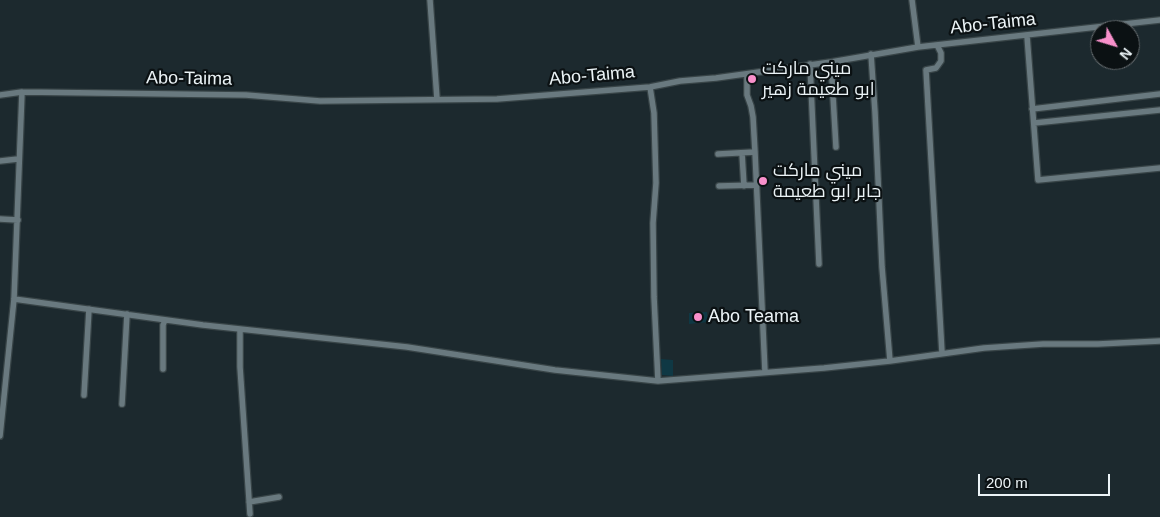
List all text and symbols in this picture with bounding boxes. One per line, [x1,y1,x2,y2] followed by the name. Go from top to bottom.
[949,9,1037,39] street label: Abo-Taima
[1090,20,1140,70] north arrow
[1116,45,1135,63] text: N
[762,58,874,100] place label: ميني ماركت ابو طعيمة زهير
[548,61,636,91] street label: Abo-Taima
[146,67,232,91] street label: Abo-Taima
[746,73,758,85] marker: ميني ماركت ابو طعيمة زهير
[773,160,881,202] place label: ميني ماركت جابر ابو طعيمة
[757,175,769,187] marker: ميني ماركت جابر ابو طعيمة
[708,306,799,328] place label: Abo Teama
[692,311,704,323] marker: Abo Teama
[980,464,1112,496] scale bar
[986,474,1028,491] text: 200 m

